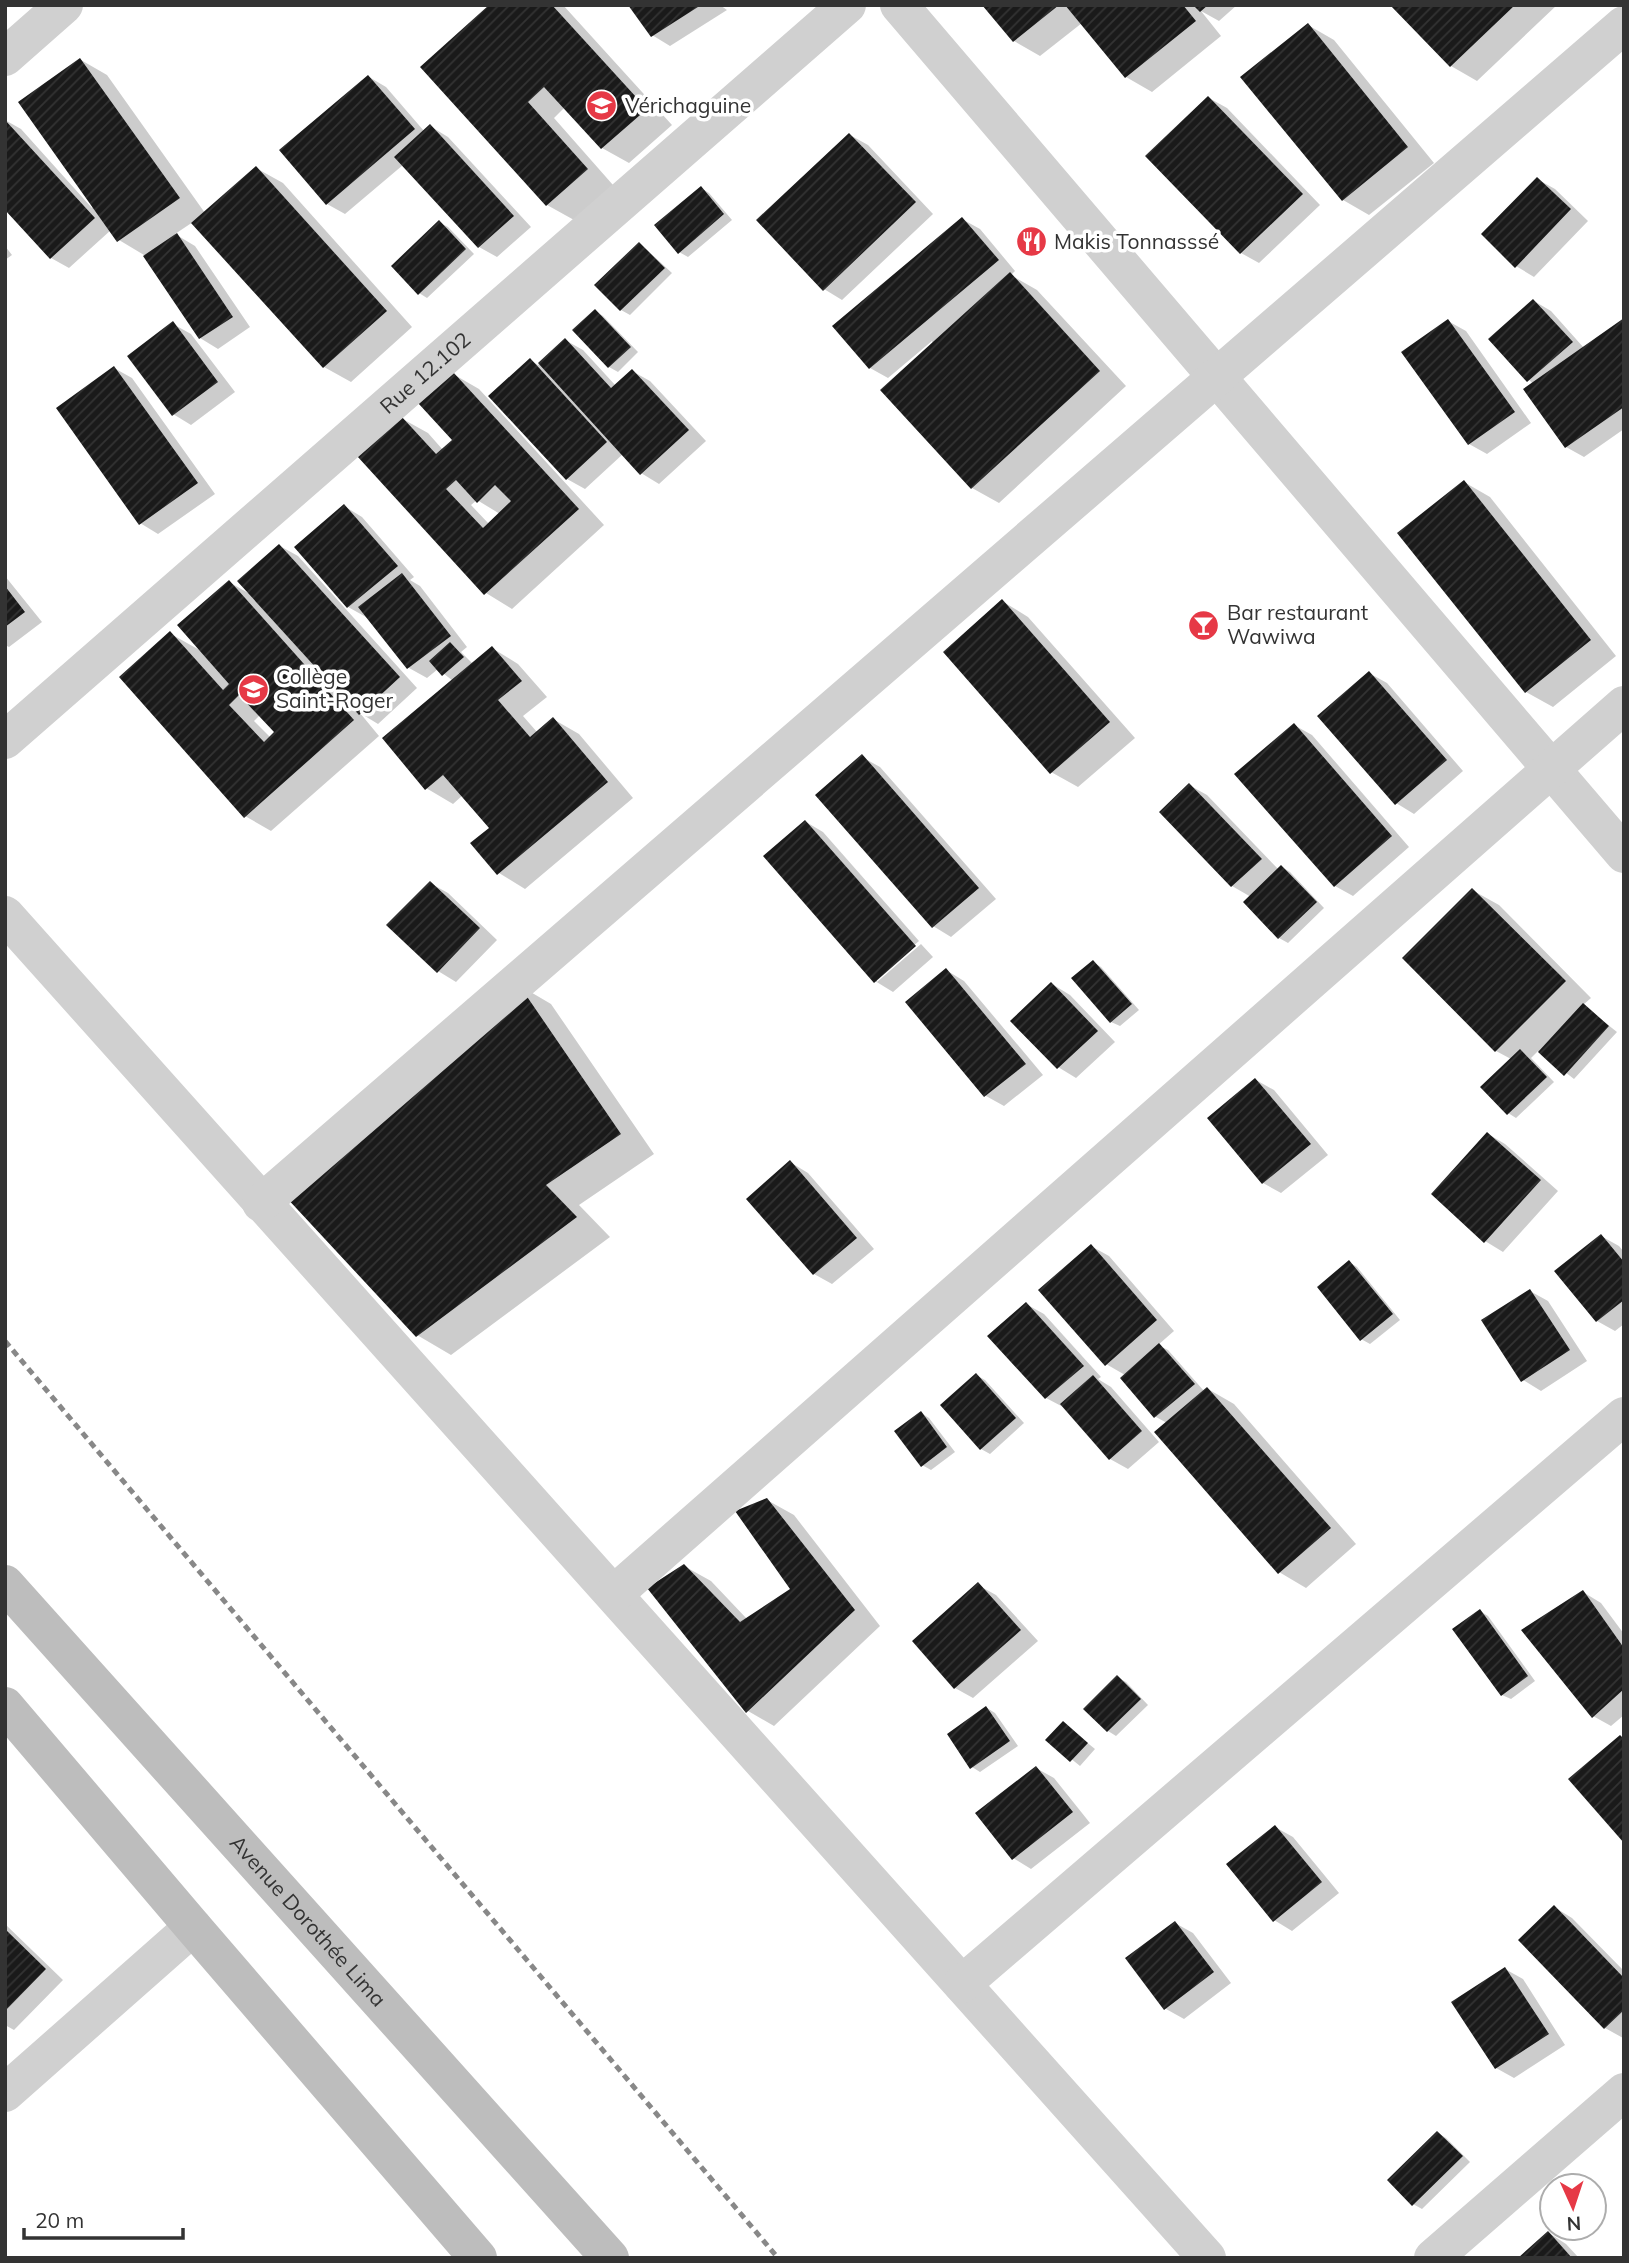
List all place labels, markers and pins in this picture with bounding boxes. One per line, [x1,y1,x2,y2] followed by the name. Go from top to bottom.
[585,89,619,123] school or university icon: Vérichaguine
[625,92,751,118] place label: Vérichaguine
[1014,225,1048,259] restaurant icon: Makis Tonnasssé
[1054,228,1219,254] place label: Makis Tonnasssé
[1227,599,1368,649] place label: Bar restaurant Wawiwa
[1187,608,1221,642] bar icon: Bar restaurant Wawiwa
[276,663,393,713] place label: Collège Saint-Roger
[236,672,270,706] school or university icon: Collège Saint-Roger

